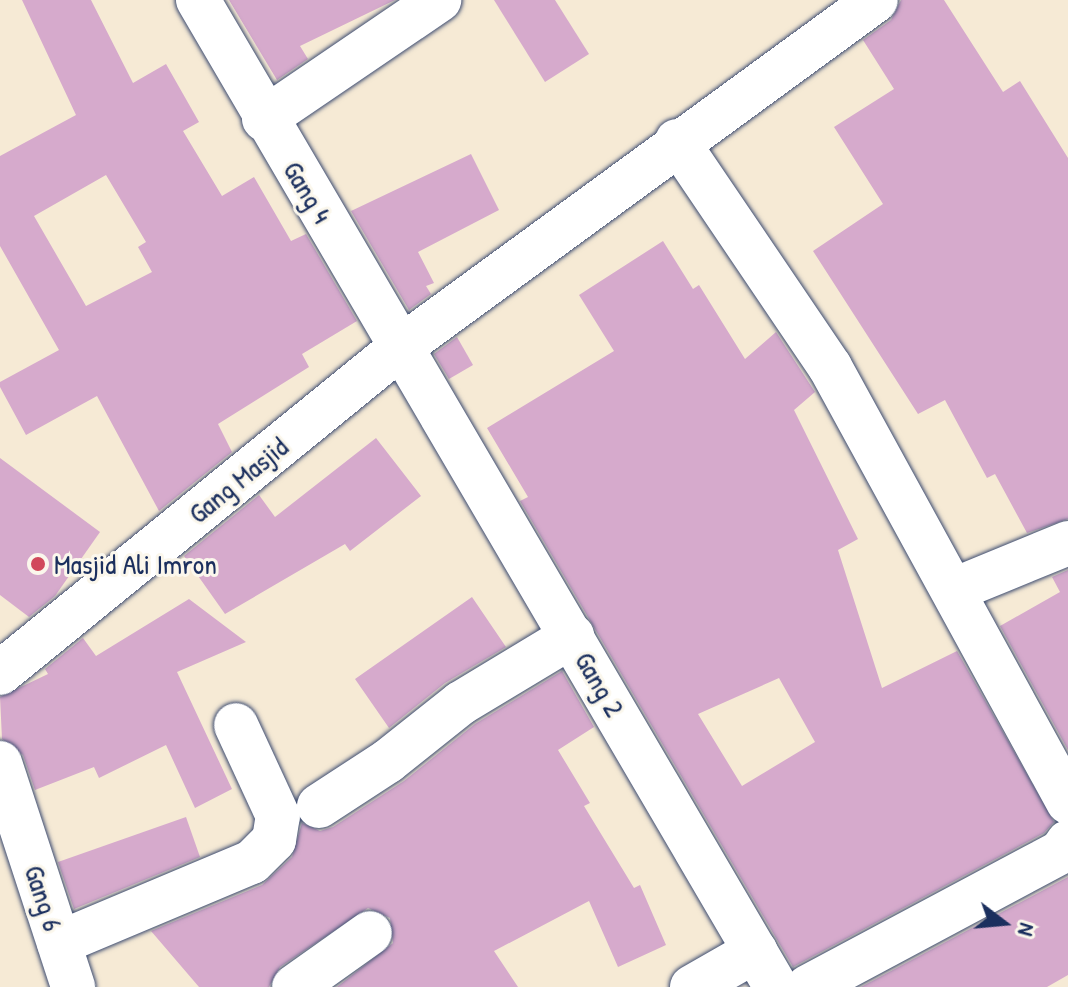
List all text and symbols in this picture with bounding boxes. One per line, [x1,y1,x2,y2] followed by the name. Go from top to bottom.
[276,155,340,229] street label: Gang 4
[182,430,294,530] street label: Gang Masjid
[54,547,217,581] place label: Masjid Ali Imron
[29,555,47,573] marker: Masjid Ali Imron
[568,646,632,722] street label: Gang 2
[18,861,70,935] street label: Gang 6
[964,883,1044,963] north arrow
[1011,920,1043,939] text: N

